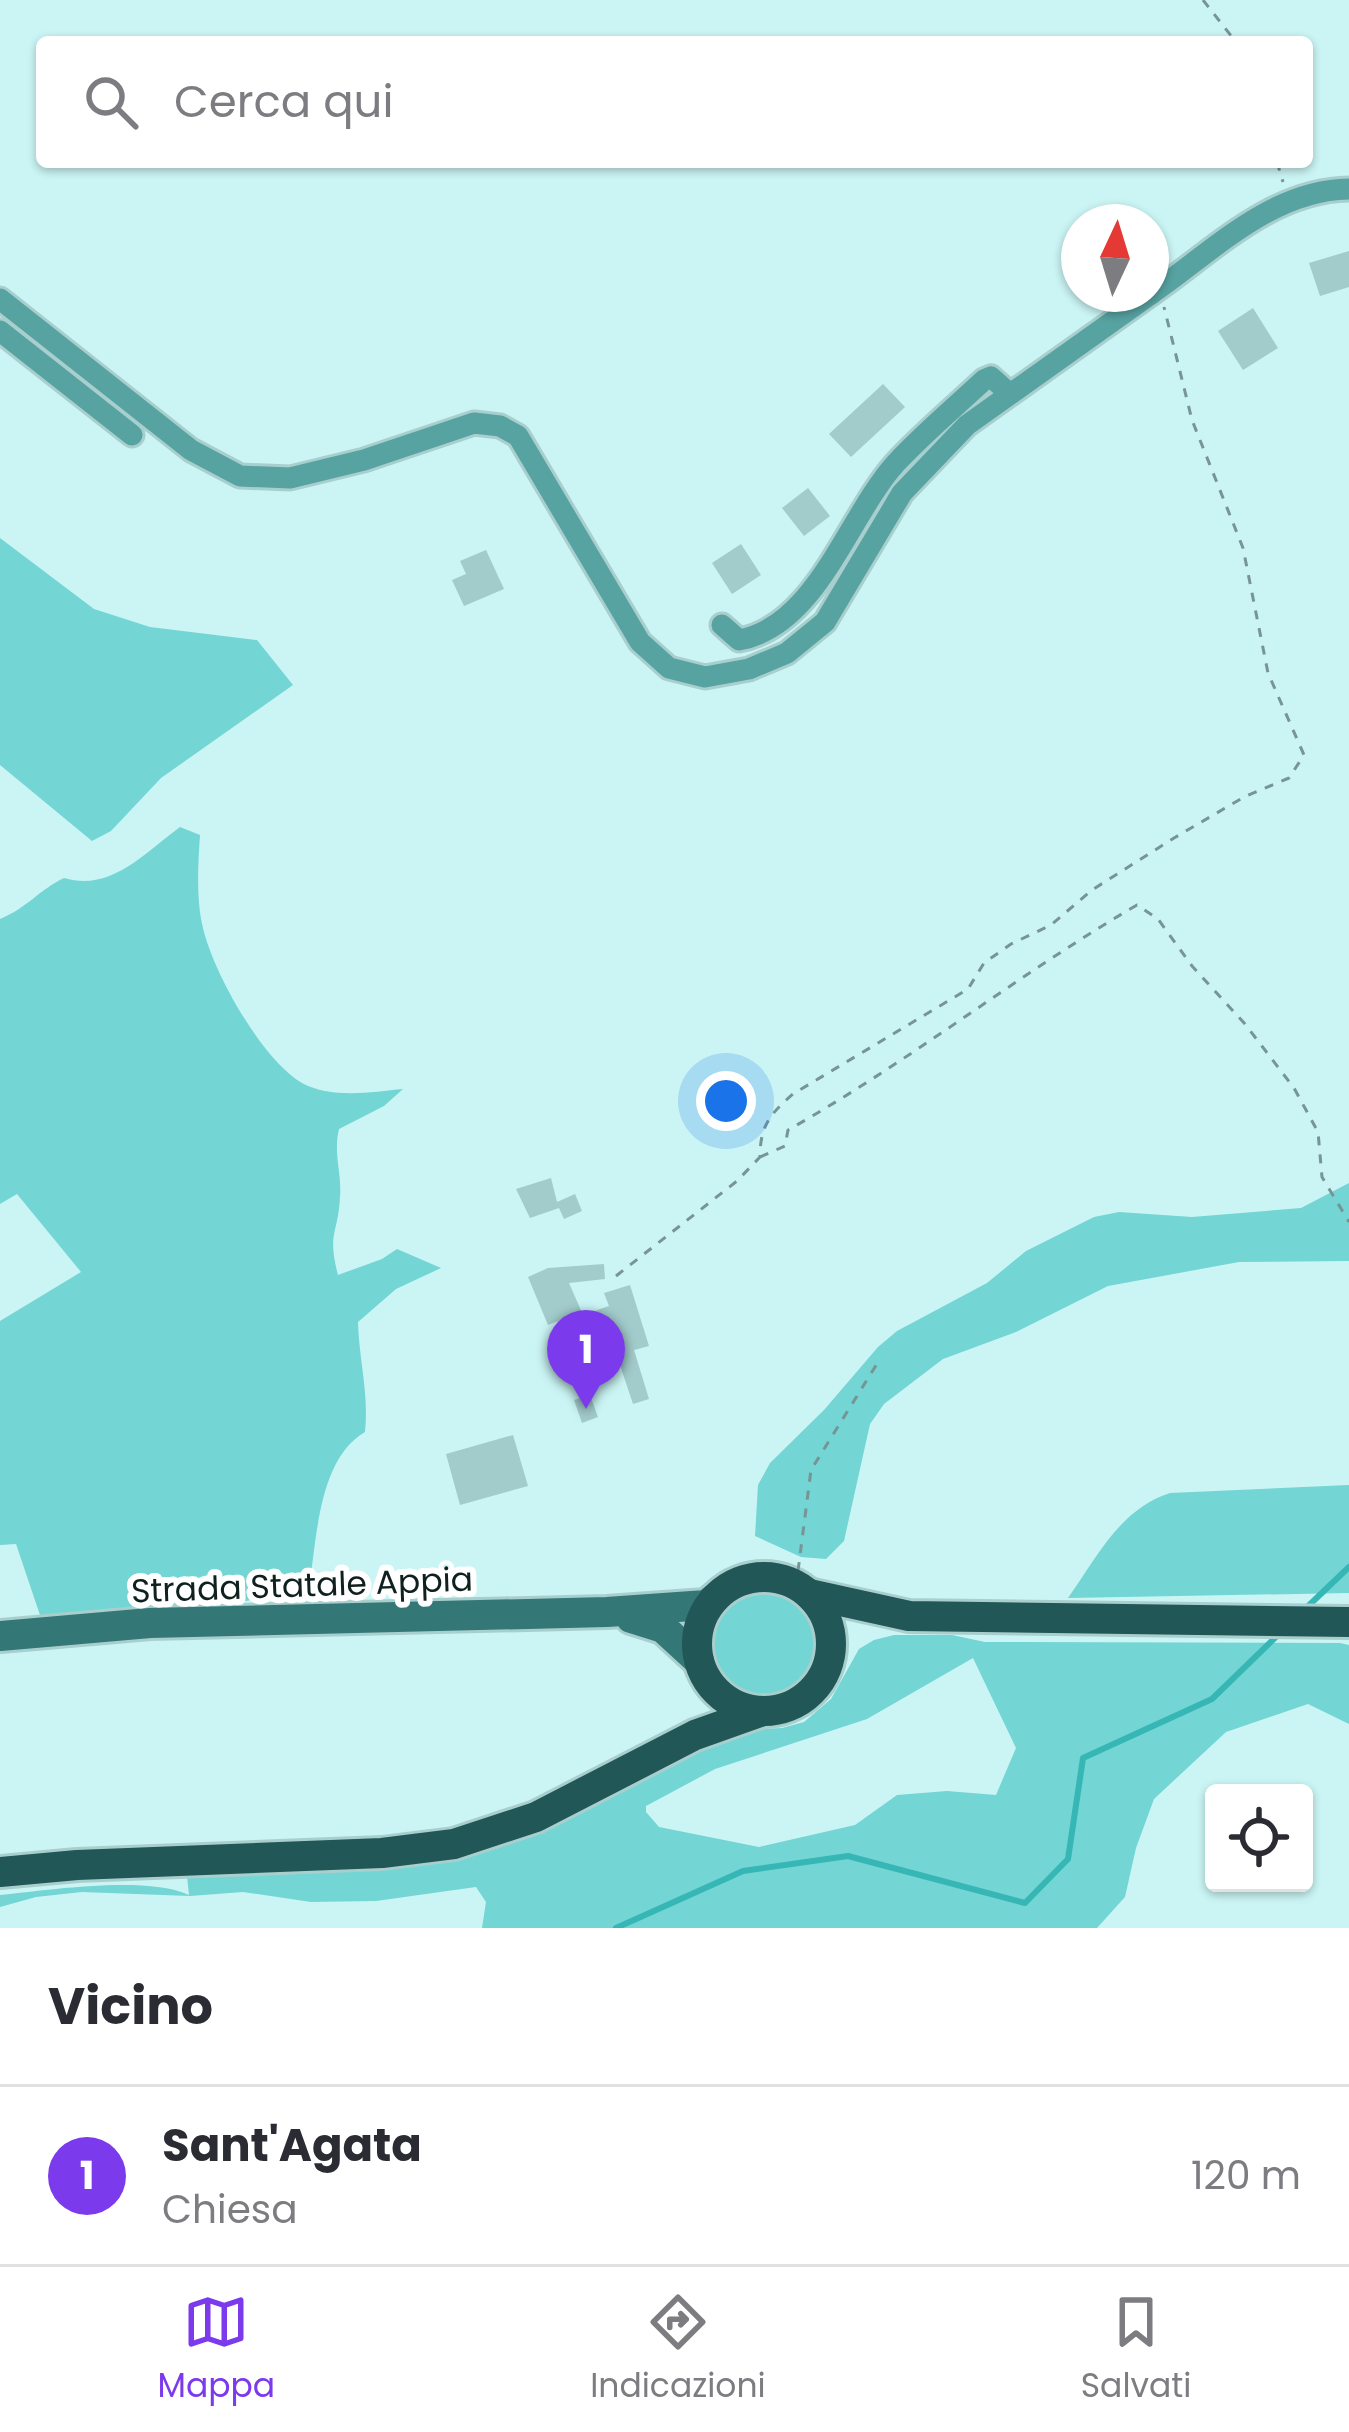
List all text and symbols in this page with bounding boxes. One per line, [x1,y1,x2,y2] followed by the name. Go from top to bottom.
[36,36,1313,168] search box
[78,69,144,135] icon: search
[174,70,393,133] text: Cerca qui
[1061,204,1169,312] north arrow
[696,1071,756,1131] your location
[547,1310,625,1409] pin: 1
[130,1556,474,1614] street label: Strada Statale Appia
[1205,1784,1313,1892] map controls
[1205,1784,1313,1892] button: locate
[48,1970,213,2042] text: Vicino
[162,2114,422,2177] text: Sant'Agata
[80,2148,94,2203] text: 1
[1191,2148,1301,2203] text: 120 m
[162,2182,298,2237] text: Chiesa
[158,2289,275,2411] tab: Mappa
[590,2289,766,2411] tab: Indicazioni
[1081,2289,1191,2411] tab: Salvati

